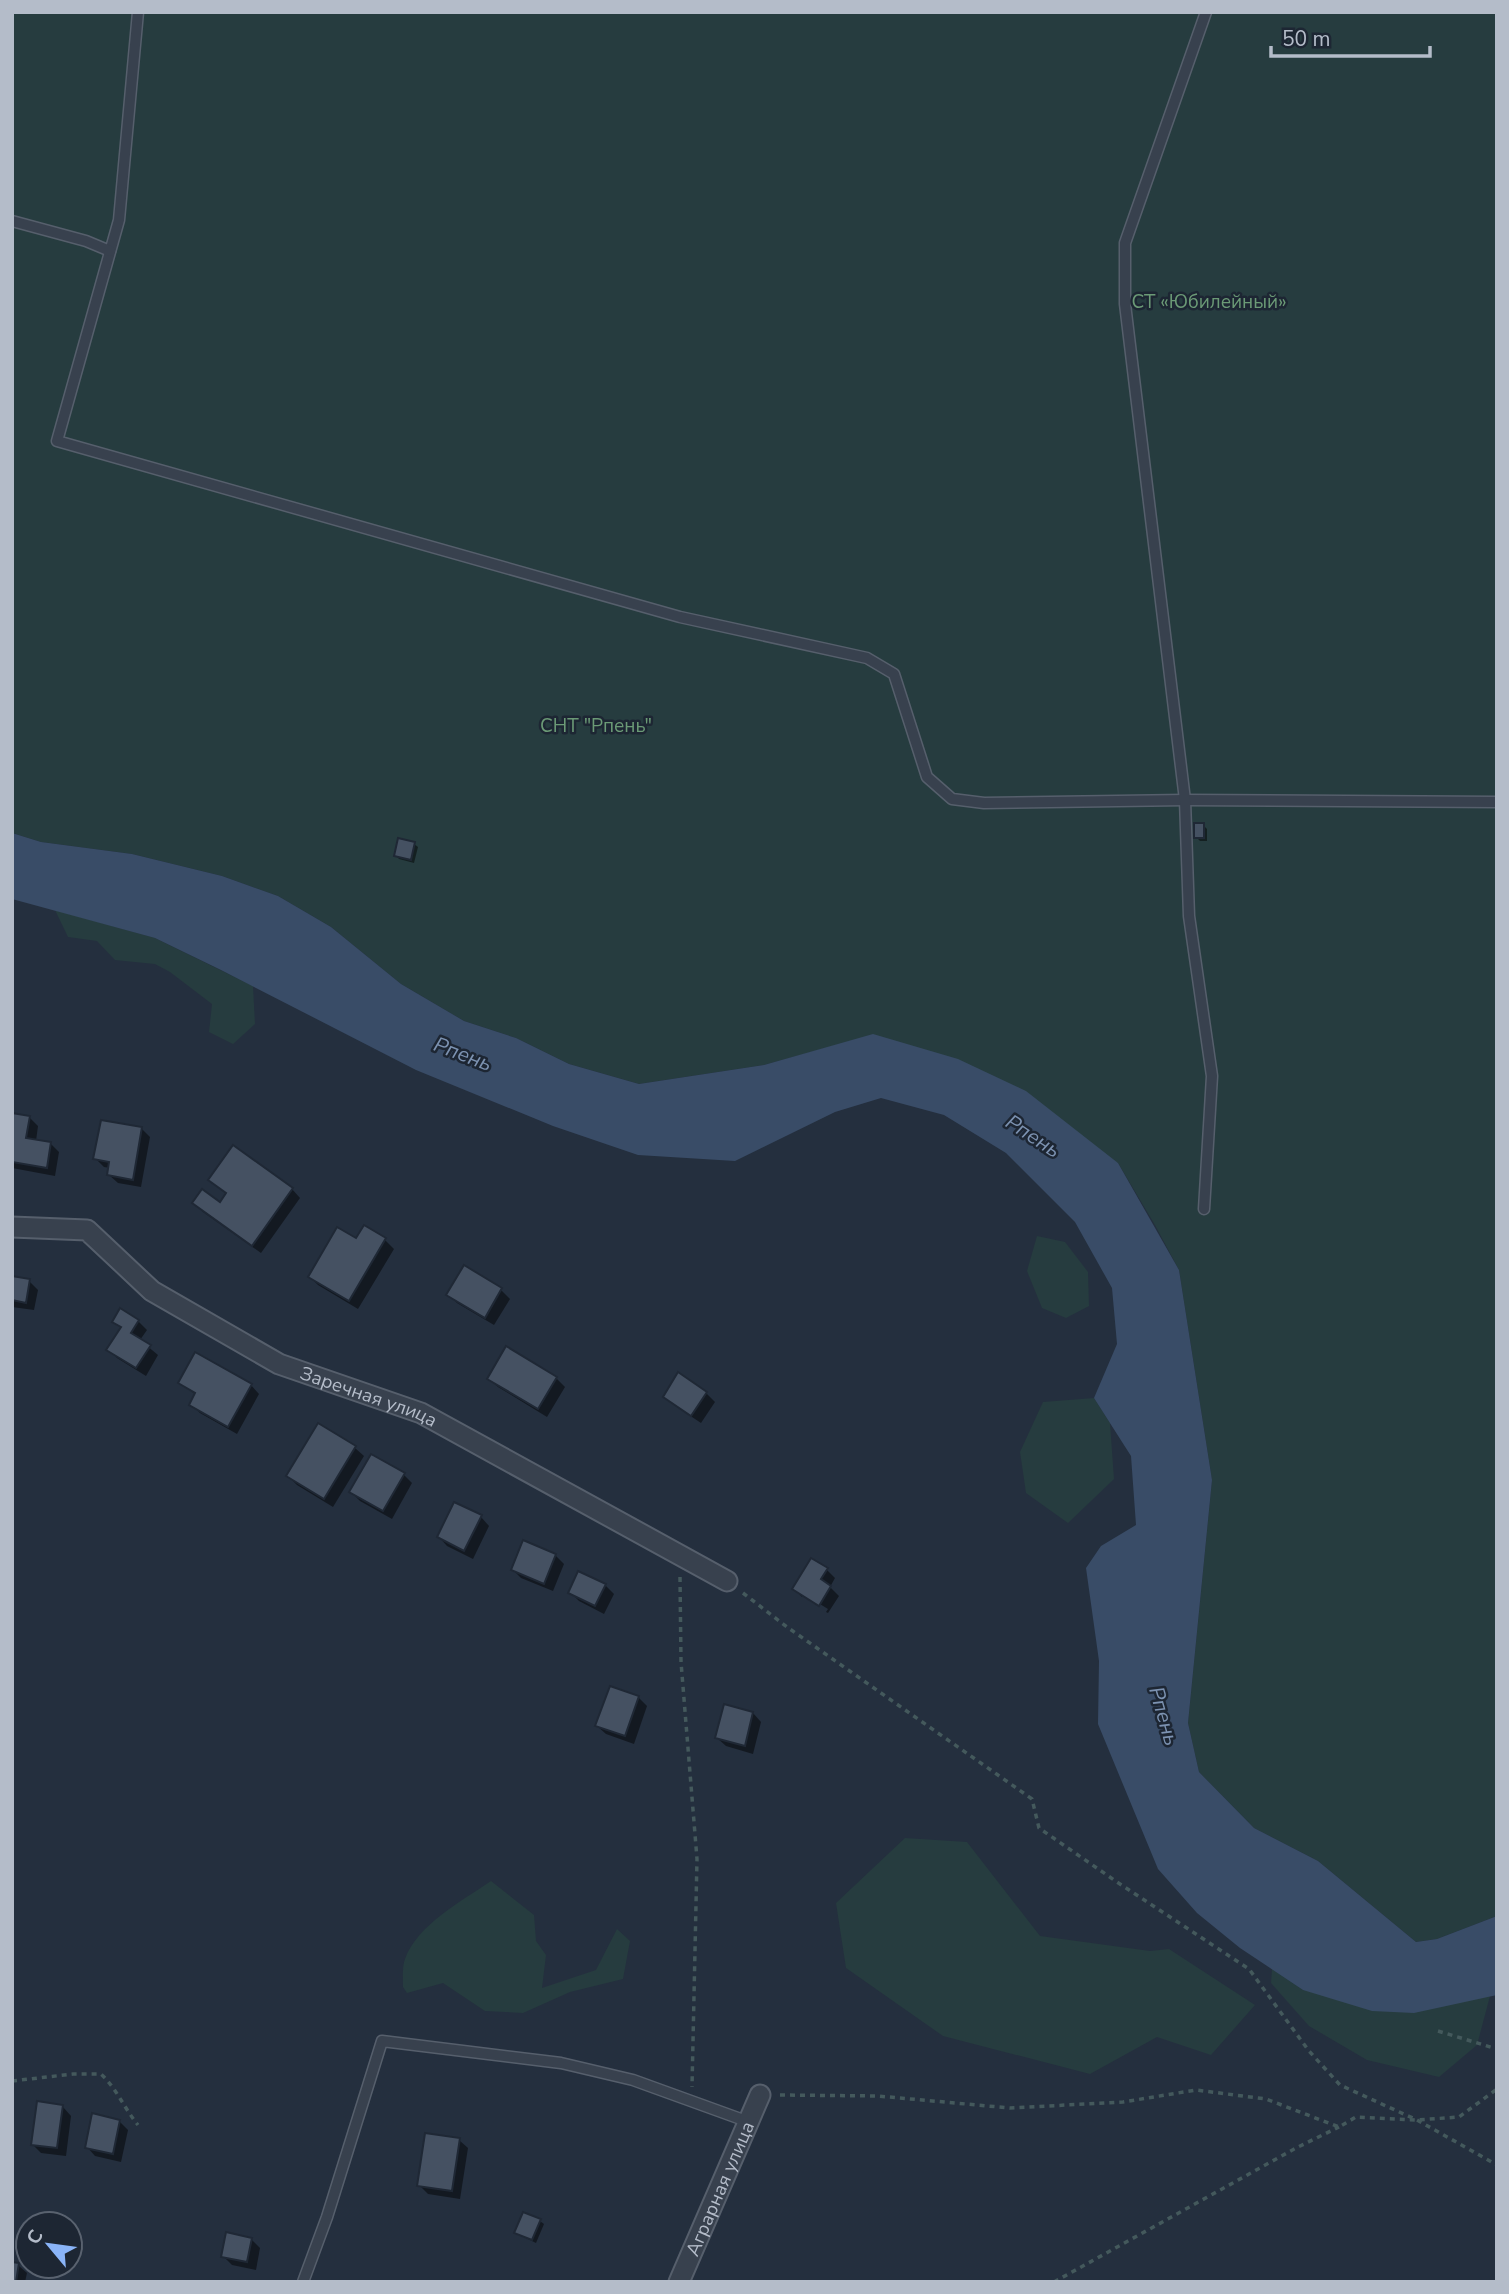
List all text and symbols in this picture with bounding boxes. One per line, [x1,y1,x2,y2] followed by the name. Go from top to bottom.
[1271,14,1430,58] scale bar
[1282,25,1331,53] text: 50 m
[1131,289,1287,315] park label: СТ «Юбилейный»
[540,713,652,739] park label: СНТ "Рпень"
[430,1030,496,1078] water label: Рпень
[1000,1108,1066,1164] water label: Рпень
[296,1360,442,1434] street label: Заречная улица
[1142,1683,1186,1749] water label: Рпень
[680,2117,761,2260] street label: Аграрная улица
[14,2210,84,2280] north arrow
[21,2225,50,2249] text: С

